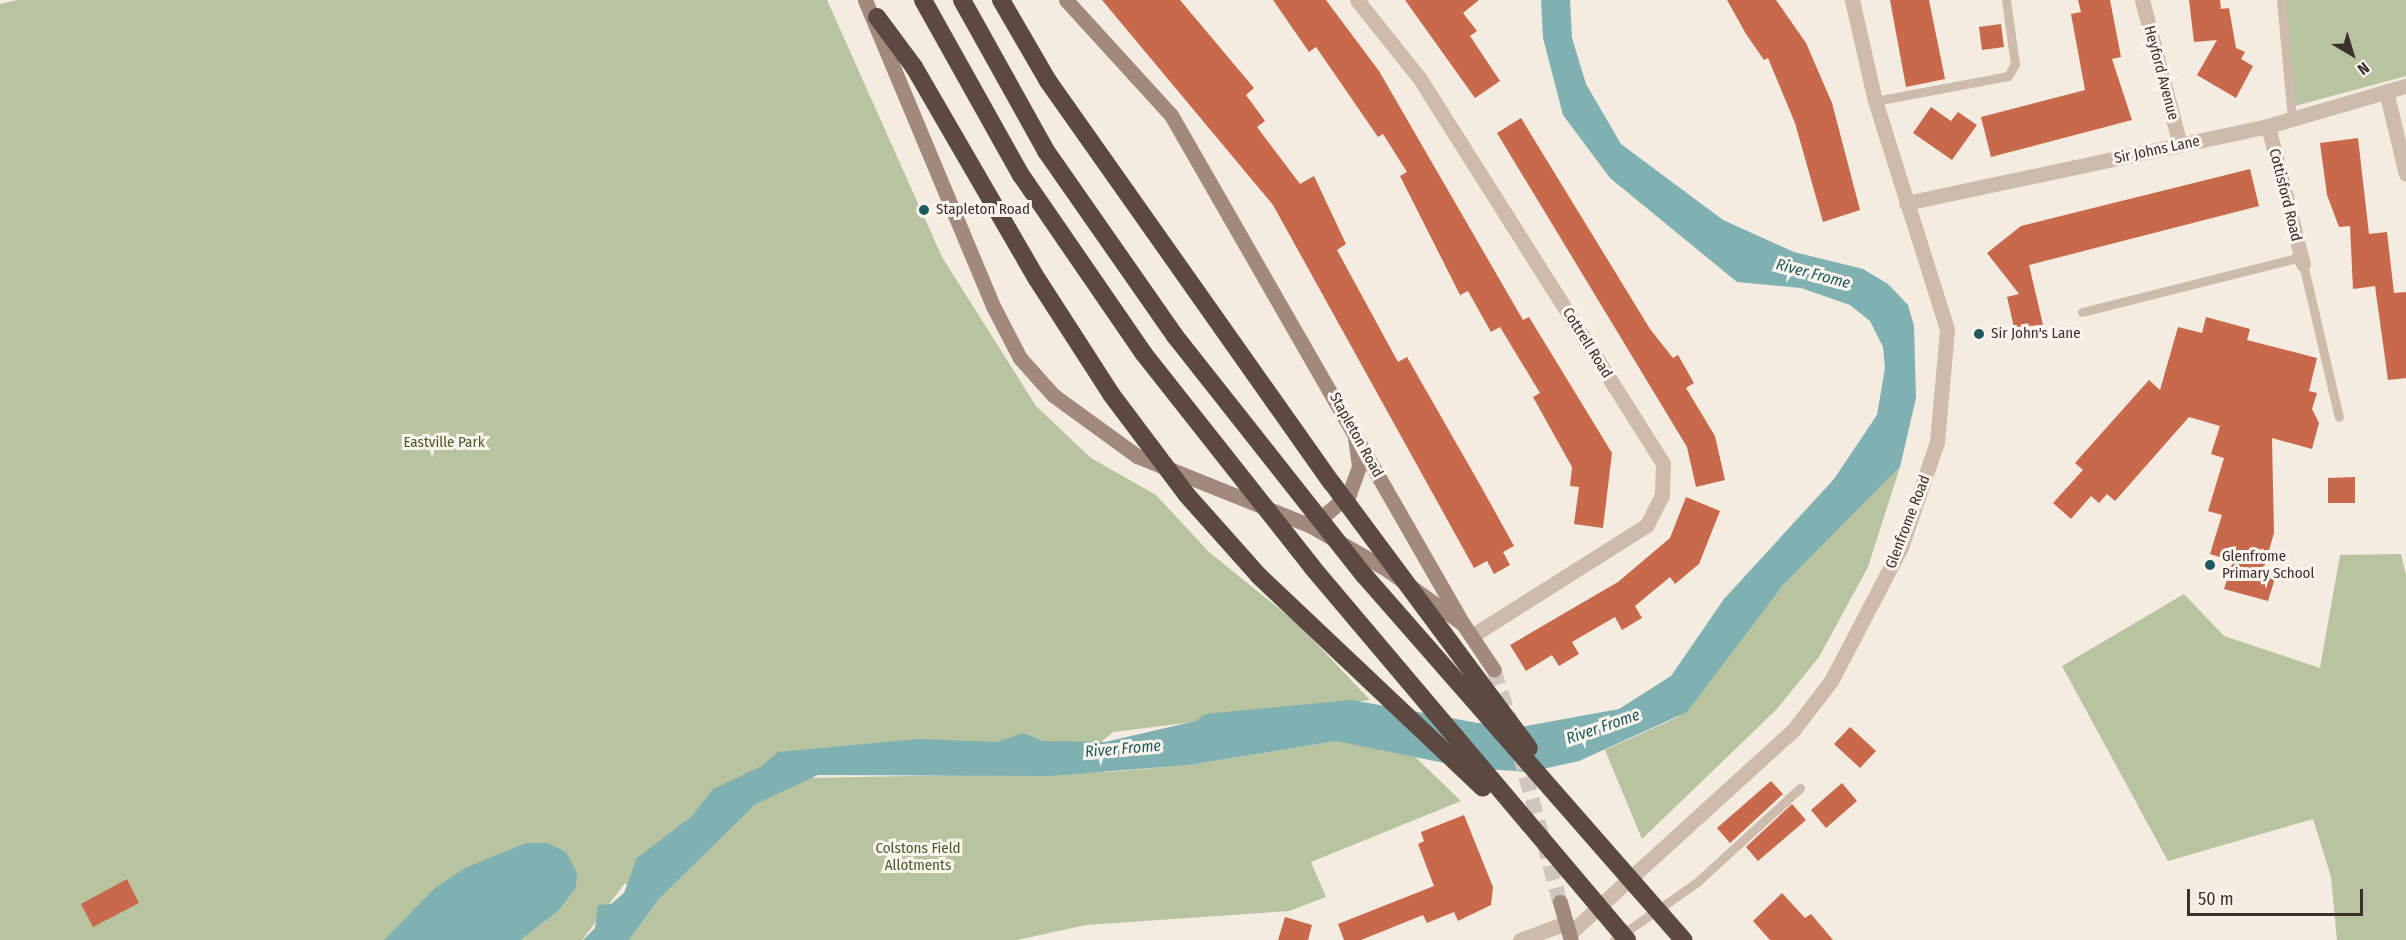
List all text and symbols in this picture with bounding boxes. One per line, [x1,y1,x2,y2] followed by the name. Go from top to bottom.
[2140,24,2182,122] street label: Heyford Avenue
[2322,24,2382,84] north arrow
[2354,58,2373,79] text: N
[2113,132,2201,168] street label: Sir Johns Lane
[2265,147,2305,243] street label: Cottisford Road
[936,201,1030,219] place label: Stapleton Road
[917,203,931,217] marker: Stapleton Road
[1774,255,1852,293] water label: River Frome
[1558,304,1616,382] street label: Cottrell Road
[1991,325,2081,343] place label: Sir John's Lane
[1972,327,1986,341] marker: Sir John's Lane
[1325,390,1387,480] street label: Stapleton Road
[403,434,485,452] park label: Eastville Park
[1882,473,1934,571] street label: Glenfrome Road
[2222,547,2314,582] place label: Glenfrome Primary School
[2203,558,2217,572] marker: Glenfrome Primary School
[1564,706,1642,748] water label: River Frome
[1084,736,1162,762] water label: River Frome
[875,839,961,874] park label: Colstons Field Allotments
[2190,877,2366,915] scale bar
[2198,888,2234,910] text: 50 m

